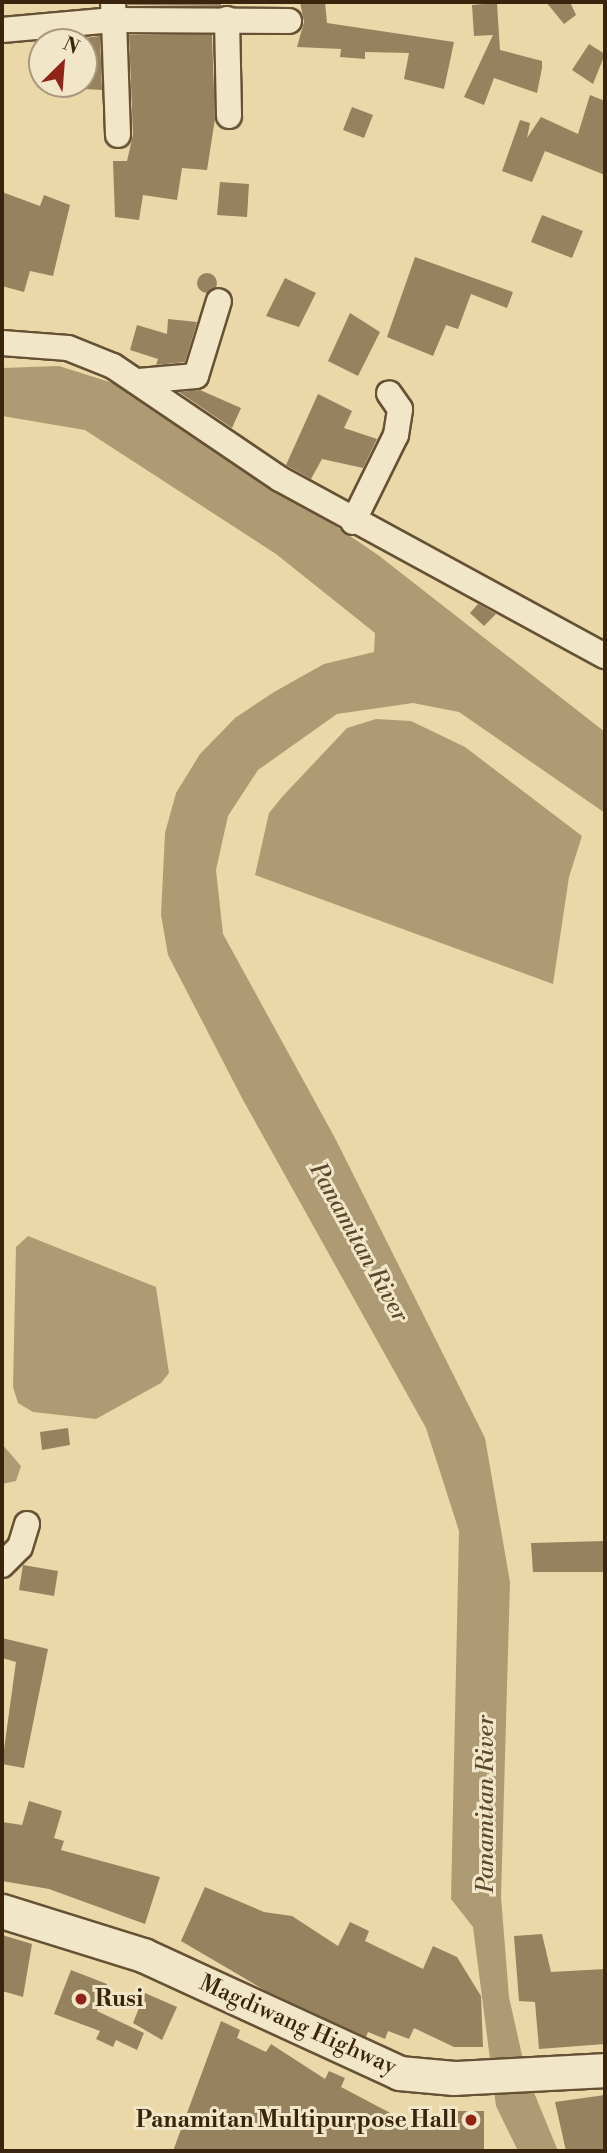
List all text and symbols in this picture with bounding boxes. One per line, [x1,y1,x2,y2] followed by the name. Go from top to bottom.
[28,28,98,98] north arrow
[59,32,83,60] text: N
[302,1158,414,1328] water label: Panamitan River
[473,1715,501,1893] water label: Panamitan River
[195,1969,401,2081] street label: Magdiwang Highway
[95,1985,143,2013] place label: Rusi
[73,1991,89,2007] marker: Rusi
[136,2106,457,2134] place label: Panamitan Multipurpose Hall
[463,2112,479,2128] marker: Panamitan Multipurpose Hall

